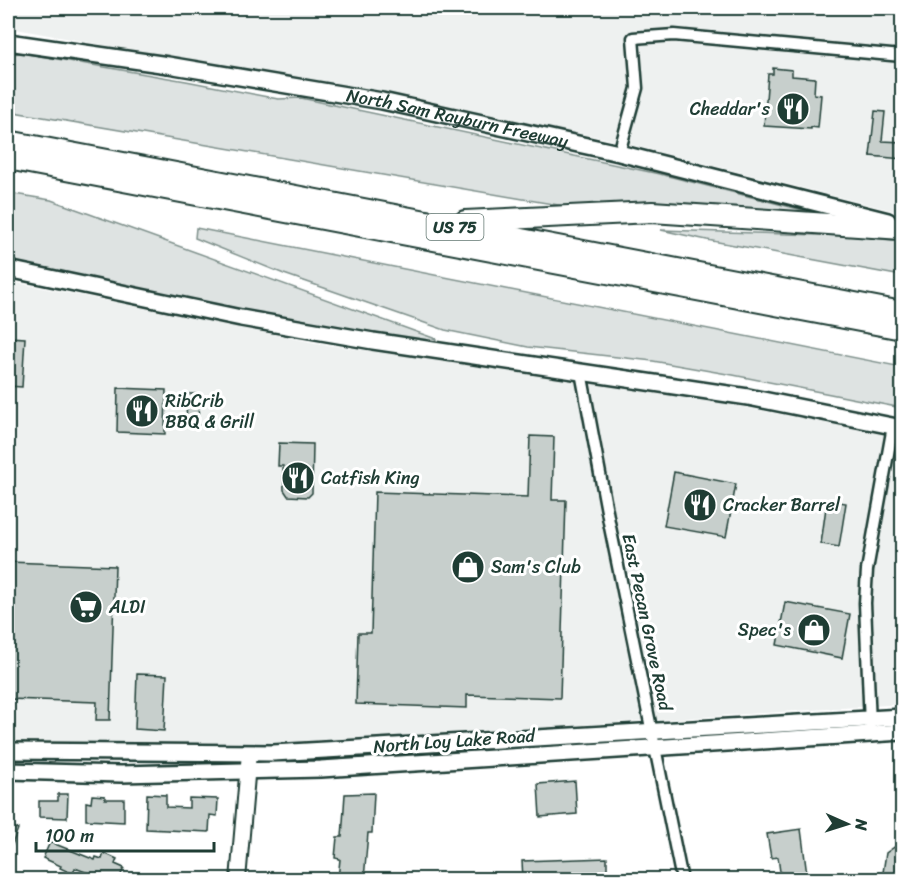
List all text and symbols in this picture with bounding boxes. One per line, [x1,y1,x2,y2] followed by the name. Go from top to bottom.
[344,79,572,158] street label: North Sam Rayburn Freeway
[775,91,811,127] restaurant icon: Cheddar's
[690,93,771,125] place label: Cheddar's
[426,214,484,240] road number: US 75
[165,385,255,438] place label: RibCrib BBQ & Grill
[124,393,160,429] restaurant icon: RibCrib BBQ & Grill
[280,460,316,496] restaurant icon: Catfish King
[321,462,420,494] place label: Catfish King
[682,487,718,523] restaurant icon: Cracker Barrel
[723,489,841,521] place label: Cracker Barrel
[613,530,682,715] street label: East Pecan Grove Road
[450,549,486,585] shop icon: Sam's Club
[491,551,581,583] place label: Sam's Club
[68,589,104,625] supermarket icon: ALDI
[108,591,146,623] place label: ALDI
[796,612,832,648] shop icon: Spec's
[738,614,792,646] place label: Spec's
[372,719,537,763] street label: North Loy Lake Road
[817,794,877,854] north arrow
[36,815,214,853] scale bar
[847,817,876,832] text: N
[45,820,94,852] text: 100 m

